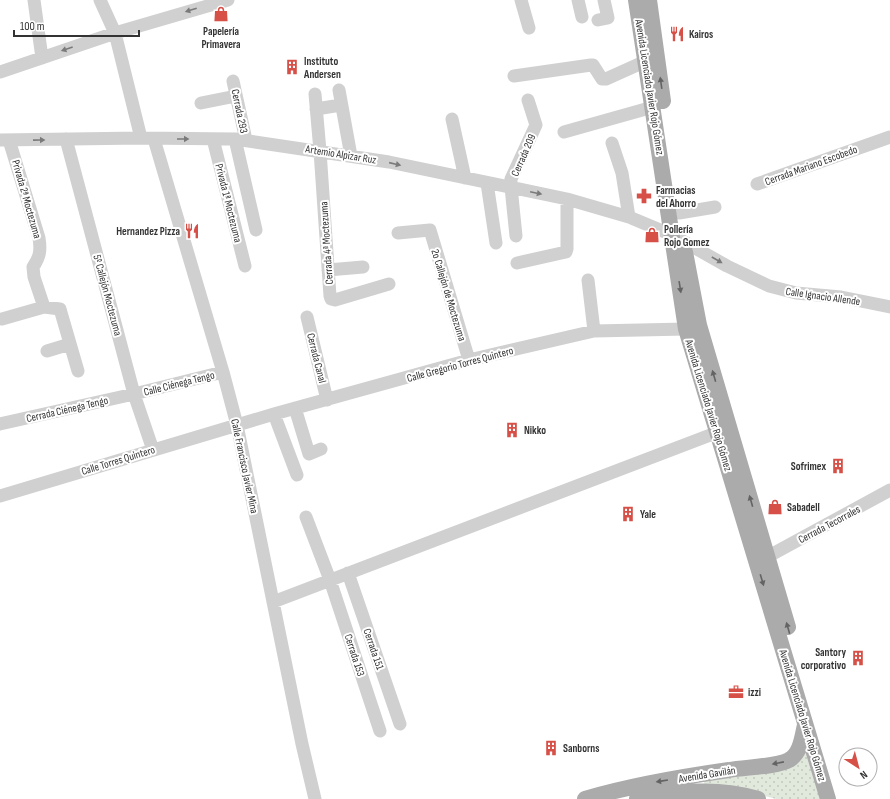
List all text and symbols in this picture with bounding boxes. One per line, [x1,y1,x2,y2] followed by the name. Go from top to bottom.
[212,5,230,23] shop icon: Papelería Primavera
[185,8,197,14] one-way arrow
[14,12,139,38] scale bar
[632,17,667,156] street label: Avenida Licenciado Javier Rojo Gómez
[20,19,45,34] text: 100 m
[201,25,241,51] place label: Papelería Primavera
[668,25,686,43] restaurant icon: Kairos
[689,28,713,41] place label: Kairos
[60,47,72,53] one-way arrow
[303,55,341,81] place label: Instituto Andersen
[283,58,301,76] building icon: Instituto Andersen
[658,77,664,89] one-way arrow
[229,88,251,135] street label: Cerrada 293
[508,132,539,178] street label: Cerrada 209
[177,136,190,142] one-way arrow
[33,137,46,143] one-way arrow
[304,142,377,167] street label: Artemio Alpizar Ruz
[763,143,860,188] street label: Cerrada Mariano Escobedo
[9,158,44,240] street label: Privada 2ª Moctezuma
[389,161,401,167] one-way arrow
[212,162,245,244] street label: Privada 1ª Moctezuma
[656,184,696,210] place label: Farmacias del Ahorro
[635,187,653,205] pharmacy icon: Farmacias del Ahorro
[530,190,542,196] one-way arrow
[317,201,336,285] street label: Cerrada 4ª Moctezuma
[183,222,201,240] restaurant icon: Hernandez Pizza
[664,223,710,249] place label: Pollería Rojo Gomez
[116,225,180,238] place label: Hernandez Pizza
[643,226,661,244] shop icon: Pollería Rojo Gomez
[428,248,469,343] street label: 2o Callejón de Moctezuma
[90,253,125,337] street label: 5º Callejón Moctezuma
[711,257,723,264] one-way arrow
[677,281,683,293] one-way arrow
[785,285,861,308] street label: Calle Ignacio Allende
[304,332,329,384] street label: Cerrada Canal
[682,337,735,473] street label: Avenida Licenciado Javier Rojo Gómez
[405,344,515,385] street label: Calle Gregorio Torres Quintero
[142,368,216,399] street label: Calle Ciénega Tengo
[711,370,717,382] one-way arrow
[25,394,110,425] street label: Cerrada Ciénega Tengo
[228,418,261,515] street label: Calle Francisco Javier Mina
[503,421,521,439] building icon: Nikko
[524,424,546,437] place label: Nikko
[80,443,157,478] street label: Calle Torres Quintero
[829,457,847,475] building icon: Sofrimex
[791,460,826,473] place label: Sofrimex
[748,494,754,506] one-way arrow
[766,498,784,516] shop icon: Sabadell
[787,501,820,514] place label: Sabadell
[796,503,863,546] street label: Cerrada Tecorrales
[619,505,637,523] building icon: Yale
[640,508,656,521] place label: Yale
[759,575,765,587] one-way arrow
[785,621,791,633] one-way arrow
[360,627,387,672] street label: Cerrada 151
[342,632,368,678] street label: Cerrada 153
[801,646,846,672] place label: Santory corporativo
[776,647,829,783] street label: Avenida Licenciado Javier Rojo Gómez
[849,649,867,667] building icon: Santory corporativo
[727,683,745,701] office icon: izzi
[748,686,761,699] place label: izzi
[542,739,560,757] building icon: Sanborns
[563,742,599,755] place label: Sanborns
[838,747,878,787] north arrow
[772,760,784,766] one-way arrow
[677,764,737,786] street label: Avenida Gavilán
[857,768,870,782] text: N
[656,778,668,784] one-way arrow

